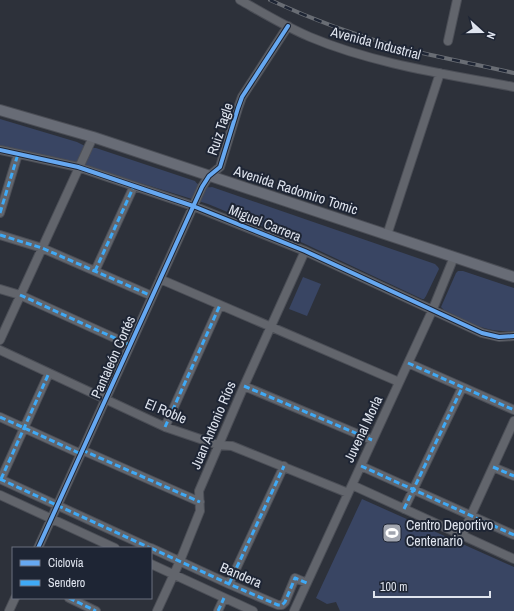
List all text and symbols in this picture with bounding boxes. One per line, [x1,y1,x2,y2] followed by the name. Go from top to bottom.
[462,12,502,52] north arrow
[328,22,423,64] street label: Avenida Industrial
[484,30,499,41] text: N
[203,100,237,158] street label: Ruiz Tagle
[231,161,360,219] street label: Avenida Radomiro Tomic
[226,200,304,246] street label: Miguel Carrera
[87,313,139,401] street label: Pantaleón Cortés
[186,378,240,472] street label: Juan Antonio Ríos
[340,392,387,465] street label: Juvenal Morla
[143,394,189,428] street label: El Roble
[406,516,493,550] place label: Centro Deportivo Centenario
[381,522,403,544] sports icon: Centro Deportivo Centenario
[12,547,152,599] legend
[48,555,84,571] text: Ciclovía
[218,558,265,592] street label: Bandera
[374,573,490,599] scale bar
[48,575,85,591] text: Sendero
[380,579,407,595] text: 100 m

